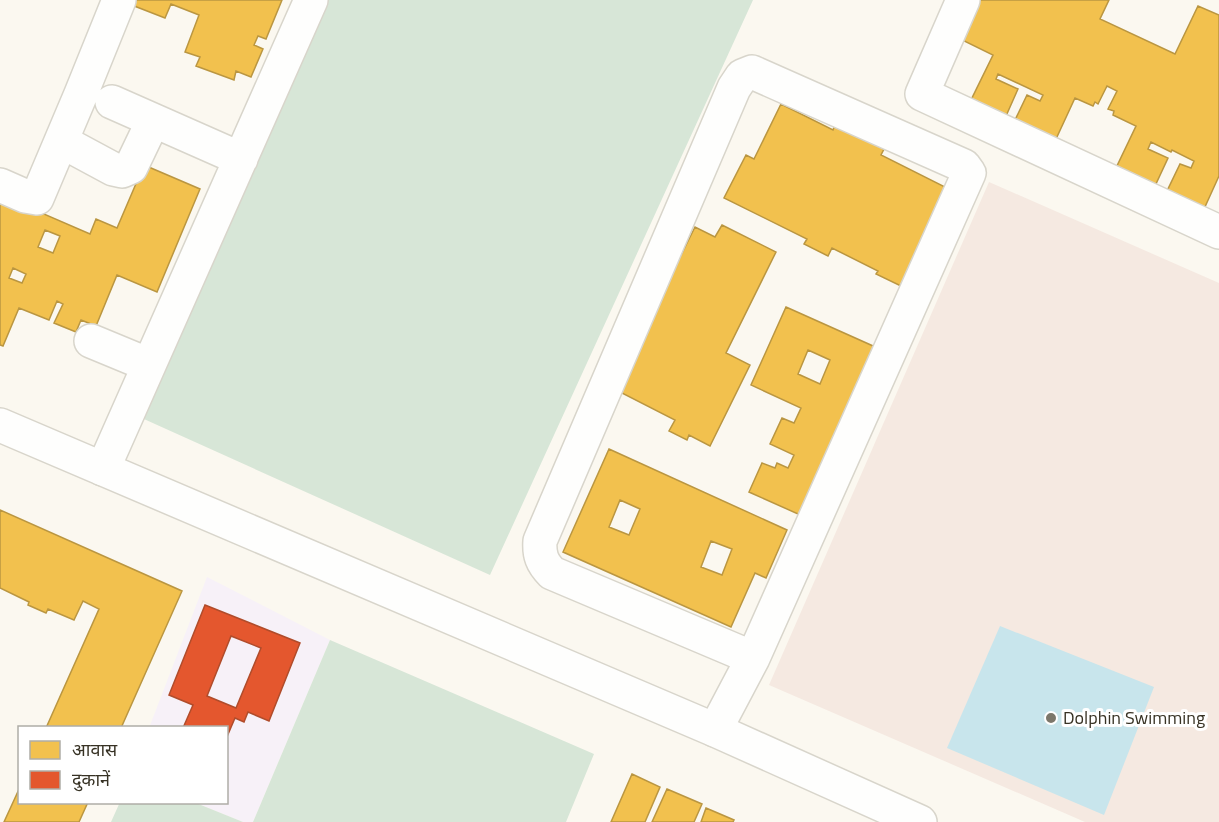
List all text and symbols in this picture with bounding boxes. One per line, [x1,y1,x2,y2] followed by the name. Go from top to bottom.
[1063,704,1205,731] place label: Dolphin Swimming
[1044,711,1058,725] marker: Dolphin Swimming
[18,726,228,804] legend
[72,736,118,763] text: आवास
[72,766,111,793] text: दुकानें

